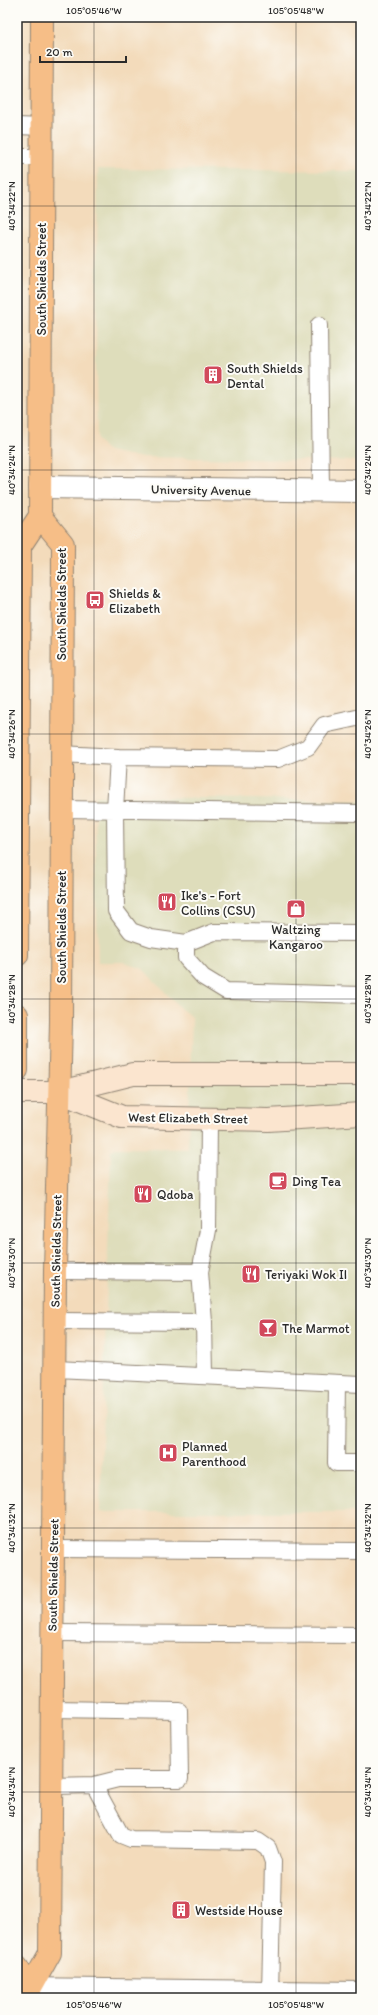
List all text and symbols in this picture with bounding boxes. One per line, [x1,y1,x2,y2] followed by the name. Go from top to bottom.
[66,4,122,17] text: 105°05'46"W
[268,4,324,17] text: 105°05'48"W
[40,38,126,64] scale bar
[46,45,73,59] text: 20 m
[5,181,18,231] text: 40°34'22"N
[361,181,374,231] text: 40°34'22"N
[34,222,49,336] street label: South Shields Street
[227,361,303,391] place label: South Shields Dental
[202,364,224,386] building icon: South Shields Dental
[5,445,18,495] text: 40°34'24"N
[361,445,374,495] text: 40°34'24"N
[151,482,251,498] street label: University Avenue
[54,547,69,661] street label: South Shields Street
[109,586,161,616] place label: Shields & Elizabeth
[84,589,106,611] bus stop icon: Shields & Elizabeth
[5,709,18,759] text: 40°34'26"N
[361,709,374,759] text: 40°34'26"N
[54,870,69,984] street label: South Shields Street
[181,888,256,918] place label: Ike's - Fort Collins (CSU)
[156,891,178,913] restaurant icon: Ike's - Fort Collins (CSU)
[285,898,307,920] shop icon: Waltzing Kangaroo
[269,922,323,952] place label: Waltzing Kangaroo
[5,974,18,1024] text: 40°34'28"N
[361,974,374,1024] text: 40°34'28"N
[128,1109,248,1127] street label: West Elizabeth Street
[267,1170,289,1192] cafe icon: Ding Tea
[292,1174,341,1189] place label: Ding Tea
[132,1183,154,1205] restaurant icon: Qdoba
[157,1187,194,1202] place label: Qdoba
[48,1194,64,1308] street label: South Shields Street
[5,1238,18,1288] text: 40°34'30"N
[361,1238,374,1288] text: 40°34'30"N
[240,1263,262,1285] restaurant icon: Teriyaki Wok II
[265,1267,347,1282] place label: Teriyaki Wok II
[257,1317,279,1339] bar icon: The Marmot
[282,1321,350,1336] place label: The Marmot
[182,1439,246,1469] place label: Planned Parenthood
[157,1442,179,1464] hospital icon: Planned Parenthood
[5,1503,18,1553] text: 40°34'32"N
[361,1503,374,1553] text: 40°34'32"N
[45,1518,61,1632] street label: South Shields Street
[5,1767,18,1817] text: 40°34'34"N
[361,1767,374,1817] text: 40°34'34"N
[170,1899,192,1921] building icon: Westside House
[195,1903,283,1918] place label: Westside House
[66,1998,122,2011] text: 105°05'46"W
[268,1998,324,2011] text: 105°05'48"W

